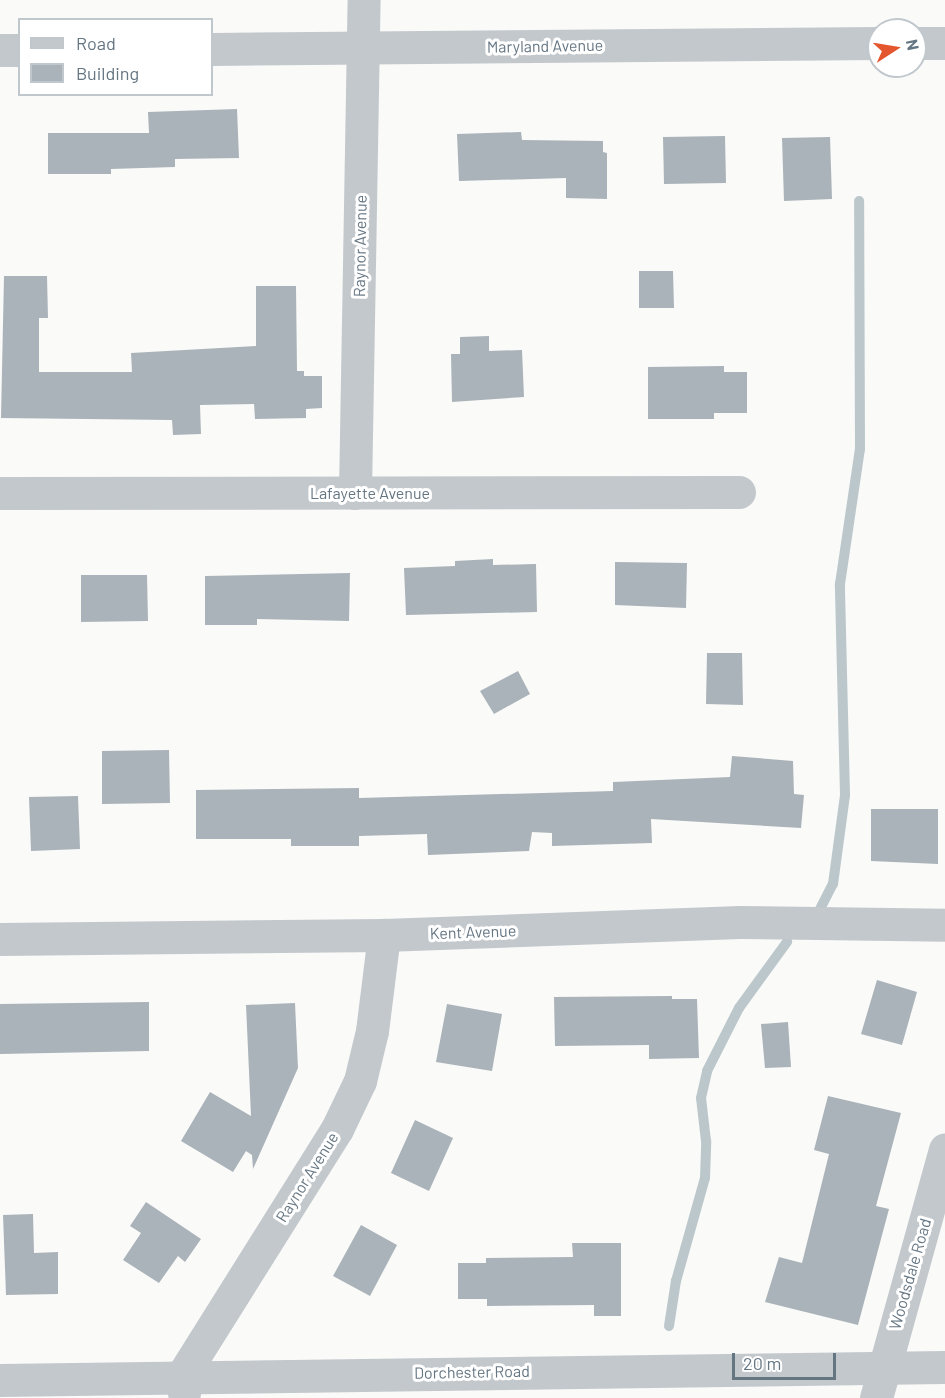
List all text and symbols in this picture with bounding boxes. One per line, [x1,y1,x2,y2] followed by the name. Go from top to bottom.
[18,18,213,96] legend
[867,18,927,78] north arrow
[76,32,116,54] text: Road
[487,35,603,57] street label: Maryland Avenue
[903,37,924,52] text: N
[76,62,139,84] text: Building
[350,195,370,297] street label: Raynor Avenue
[310,483,430,503] street label: Lafayette Avenue
[429,921,517,943] street label: Kent Avenue
[272,1129,342,1225] street label: Raynor Avenue
[885,1216,935,1332] street label: Woodsdale Road
[735,1341,838,1379] scale bar
[743,1352,781,1374] text: 20 m
[414,1361,530,1383] street label: Dorchester Road

